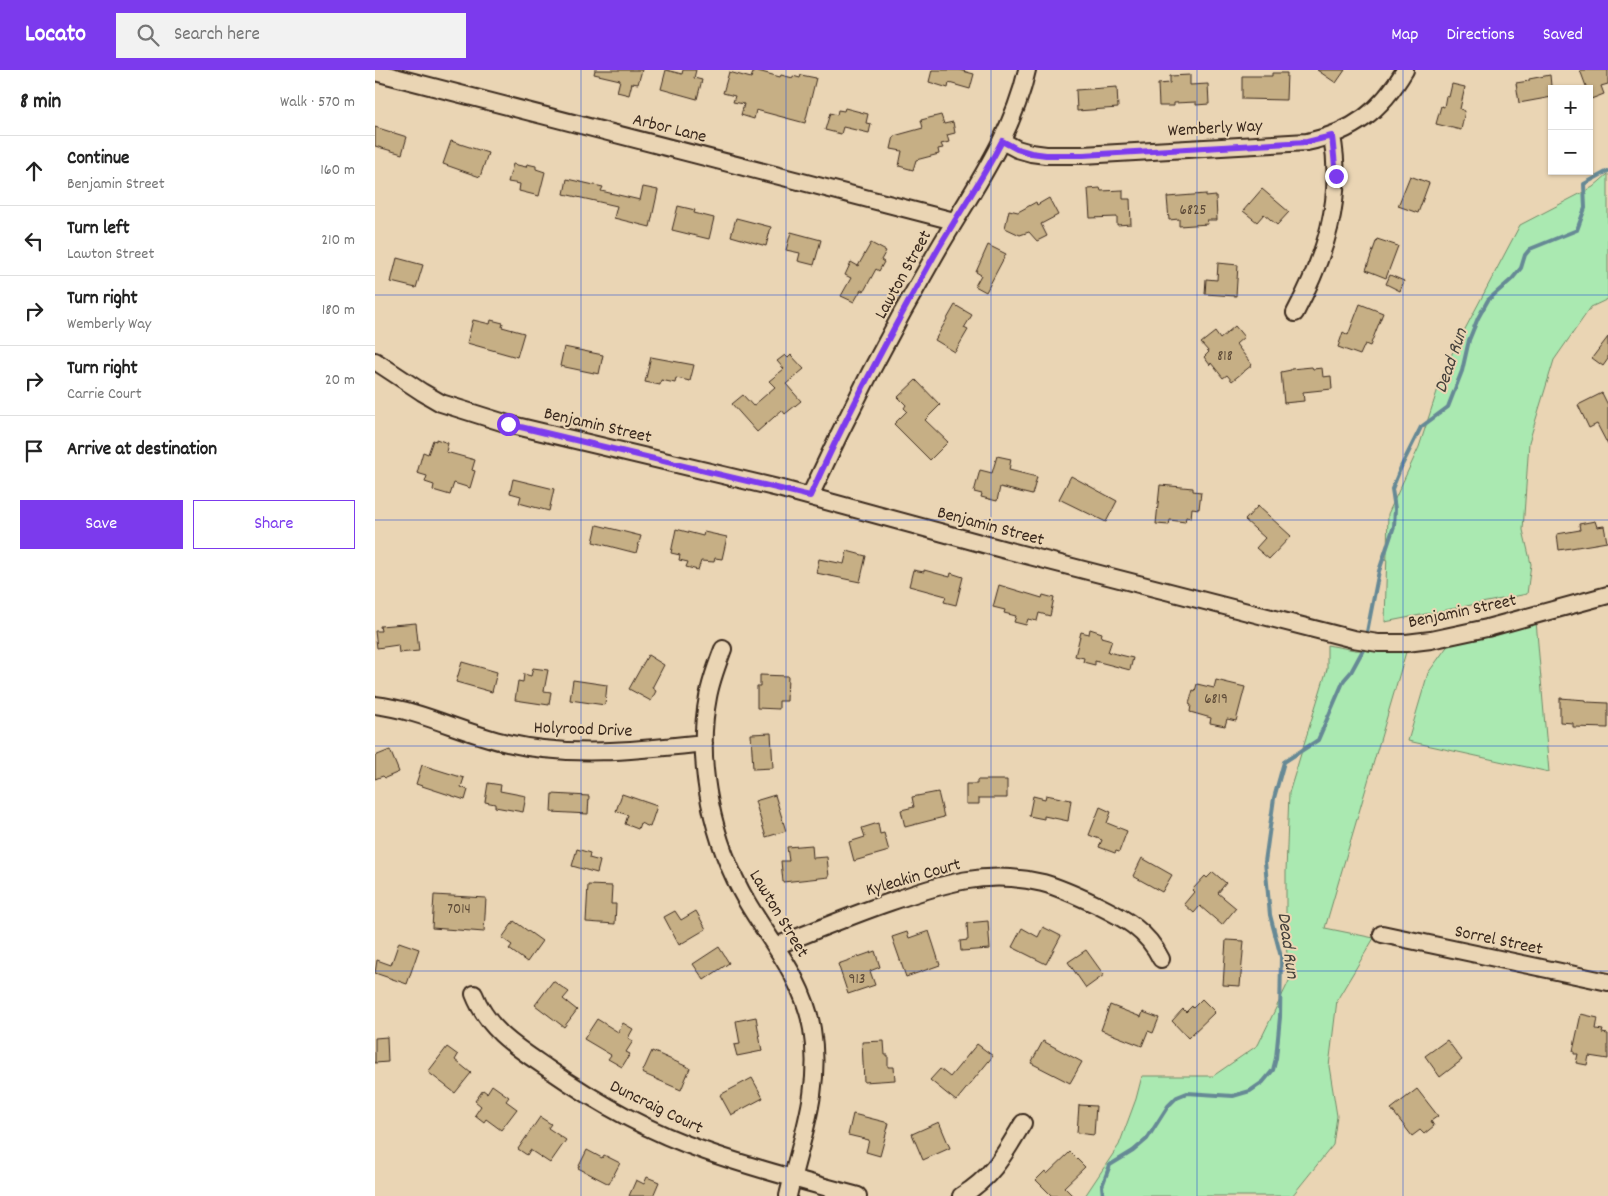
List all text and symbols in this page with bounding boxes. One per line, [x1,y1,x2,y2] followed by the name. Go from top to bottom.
[116,13,466,58] search box
[25,18,86,52] text: Locato
[134,21,162,49] icon: search
[174,22,260,49] text: Search here
[1391,23,1418,48] text: Map
[1446,23,1515,48] text: Directions
[1543,23,1583,48] text: Saved
[1548,85,1593,175] map controls
[1548,85,1593,130] button: +
[20,88,61,118] text: 8 min
[280,91,355,114] text: Walk · 570 m
[630,108,709,151] street label: Arbor Lane
[1167,114,1264,144] street label: Wemberly Way
[1548,130,1593,175] button: −
[67,146,129,173] text: Continue
[20,157,48,185] icon: ahead
[320,159,355,182] text: 160 m
[1325,165,1348,188] route end
[67,173,165,196] text: Benjamin Street
[1180,200,1206,222] house number: 6825
[67,216,130,243] text: Turn left
[869,226,939,324] street label: Lawton Street
[20,227,48,255] icon: left
[321,229,355,252] text: 210 m
[67,243,154,266] text: Lawton Street
[67,286,138,313] text: Turn right
[20,297,48,325] icon: right
[322,299,355,322] text: 180 m
[67,313,151,336] text: Wemberly Way
[1429,324,1476,397] water label: Dead Run
[1217,346,1233,368] house number: 818
[67,356,138,383] text: Turn right
[20,367,48,395] icon: right
[325,369,355,392] text: 20 m
[67,383,142,406] text: Carrie Court
[541,402,654,451] street label: Benjamin Street
[497,413,520,436] route start
[20,437,48,465] icon: arrive
[67,437,217,464] text: Arrive at destination
[20,500,183,549] button: Save
[193,500,355,549] button: Share
[934,501,1047,554] street label: Benjamin Street
[1406,589,1519,636] street label: Benjamin Street
[1204,689,1228,711] house number: 6819
[533,716,633,745] street label: Holyrood Drive
[863,853,964,904] street label: Kyleakin Court
[742,866,814,963] street label: Lawton Street
[447,899,471,921] house number: 7014
[1269,911,1305,982] water label: Dead Run
[1452,920,1545,963] street label: Sorrel Street
[849,969,865,991] house number: 913
[605,1075,707,1142] street label: Duncraig Court

